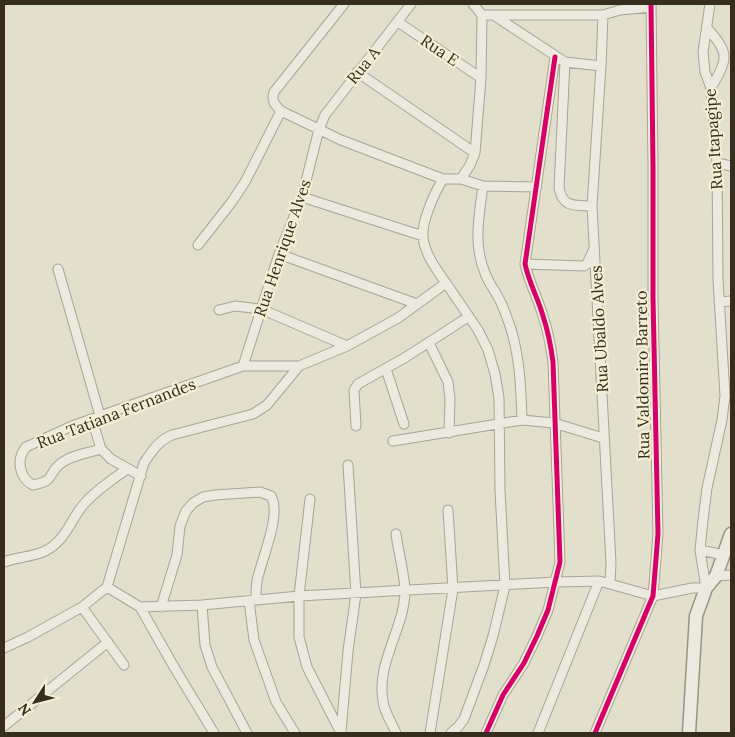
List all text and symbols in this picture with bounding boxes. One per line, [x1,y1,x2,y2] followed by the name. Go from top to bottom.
[417,30,463,70] street label: Rua E
[342,42,385,88] street label: Rua A
[699,87,727,190] street label: Rua Itapagipe
[249,177,315,319] street label: Rua Henrique Alves
[586,265,612,393] street label: Rua Ubaldo Alves
[631,290,653,460] street label: Rua Valdomiro Barreto
[34,373,198,453] street label: Rua Tatiana Fernandes
[10,677,60,727] north arrow
[14,700,35,719] text: N

